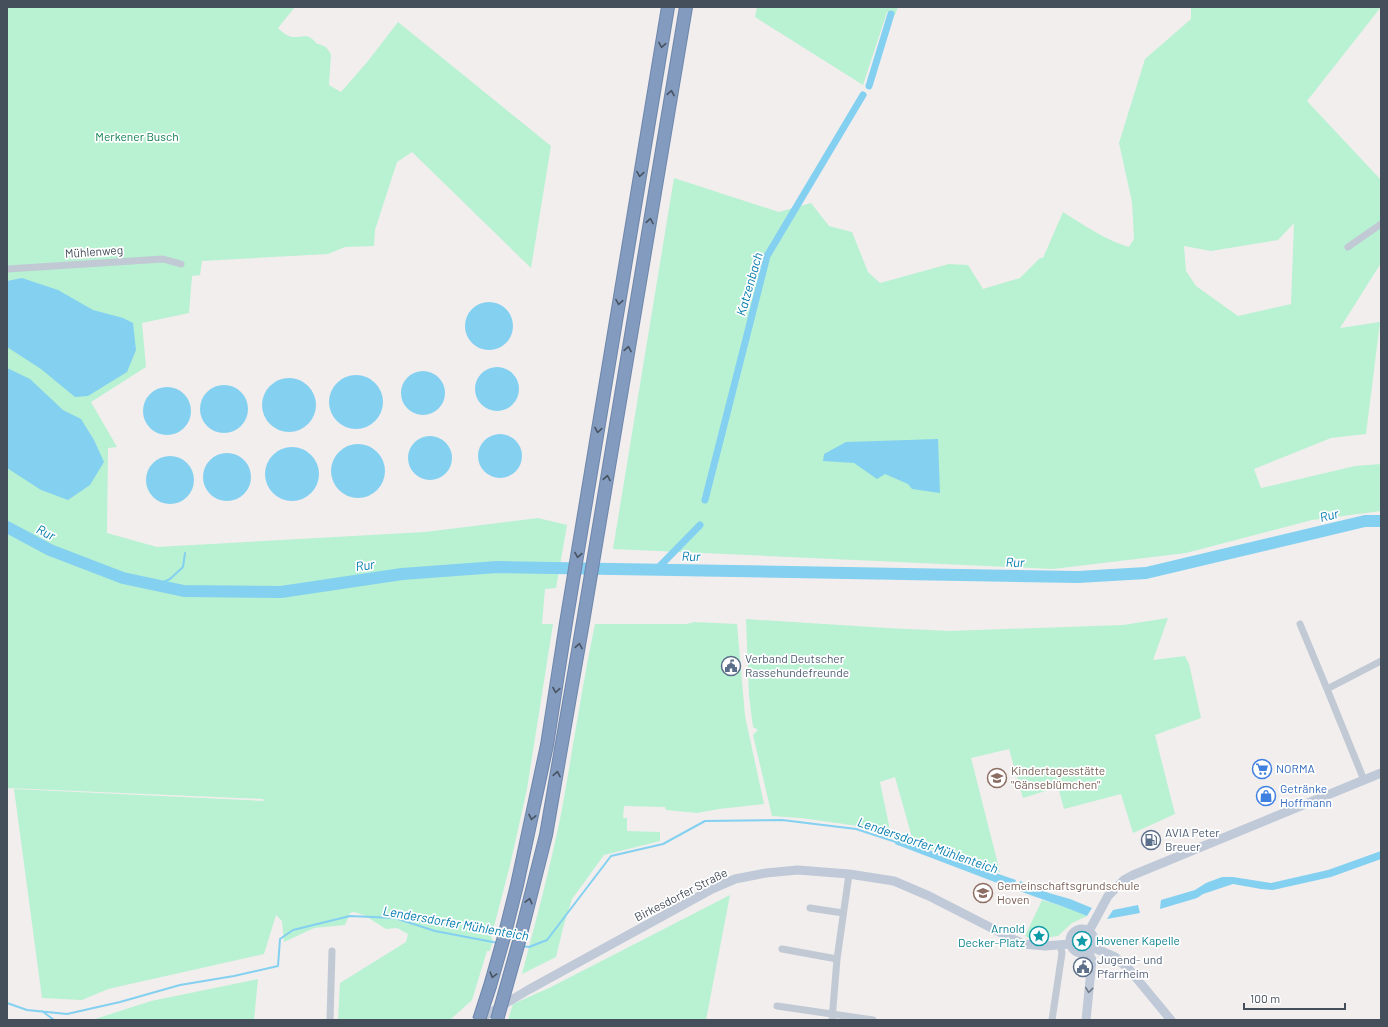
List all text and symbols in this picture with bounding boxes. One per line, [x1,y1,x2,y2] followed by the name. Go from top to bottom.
[658,42,667,49] one-way arrow
[667,90,675,96] one-way arrow
[95,129,179,143] park label: Merkener Busch
[636,171,645,177] one-way arrow
[645,218,654,224] one-way arrow
[64,242,123,260] street label: Mühlenweg
[732,250,766,318] water label: Katzenbach
[615,299,624,305] one-way arrow
[624,346,632,352] one-way arrow
[594,427,603,433] one-way arrow
[602,475,611,481] one-way arrow
[1318,505,1341,525] water label: Rur
[34,521,58,544] water label: Rur
[681,548,701,564] water label: Rur
[574,552,582,558] one-way arrow
[1005,554,1025,570] water label: Rur
[354,556,376,574] water label: Rur
[574,642,583,649] one-way arrow
[745,651,849,679] place label: Verband Deutscher Rassehundefreunde
[720,655,742,677] public building icon: Verband Deutscher Rassehundefreunde
[552,687,561,693] one-way arrow
[1251,758,1273,780] supermarket icon: NORMA
[1276,761,1315,775] place label: NORMA
[1011,763,1105,791] place label: Kindertagesstätte "Gänseblümchen"
[986,767,1008,789] school or university icon: Kindertagesstätte "Gänseblümchen"
[552,770,560,777] one-way arrow
[1280,781,1332,809] place label: Getränke Hoffmann
[1255,785,1277,807] shop icon: Getränke Hoffmann
[856,813,1001,877] water label: Lendersdorfer Mühlenteich
[528,814,536,820] one-way arrow
[1165,825,1220,853] place label: AVIA Peter Breuer
[1140,829,1162,851] fuel station icon: AVIA Peter Breuer
[632,865,729,924] street label: Birkesdorfer Straße
[997,878,1140,906] place label: Gemeinschaftsgrundschule Hoven
[972,882,994,904] school or university icon: Gemeinschaftsgrundschule Hoven
[525,897,533,904] one-way arrow
[382,902,530,944] water label: Lendersdorfer Mühlenteich
[958,921,1025,949] place label: Arnold Decker-Platz
[1028,925,1050,947] place icon: Arnold Decker-Platz
[1071,930,1093,952] place icon: Hovener Kapelle
[1096,933,1180,947] place label: Hovener Kapelle
[1097,952,1163,980] place label: Jugend- und Pfarrheim
[1072,956,1094,978] public building icon: Jugend- und Pfarrheim
[490,971,498,978] one-way arrow
[1244,985,1345,1011] scale bar
[1085,987,1094,993] one-way arrow
[1250,991,1280,1005] text: 100 m

